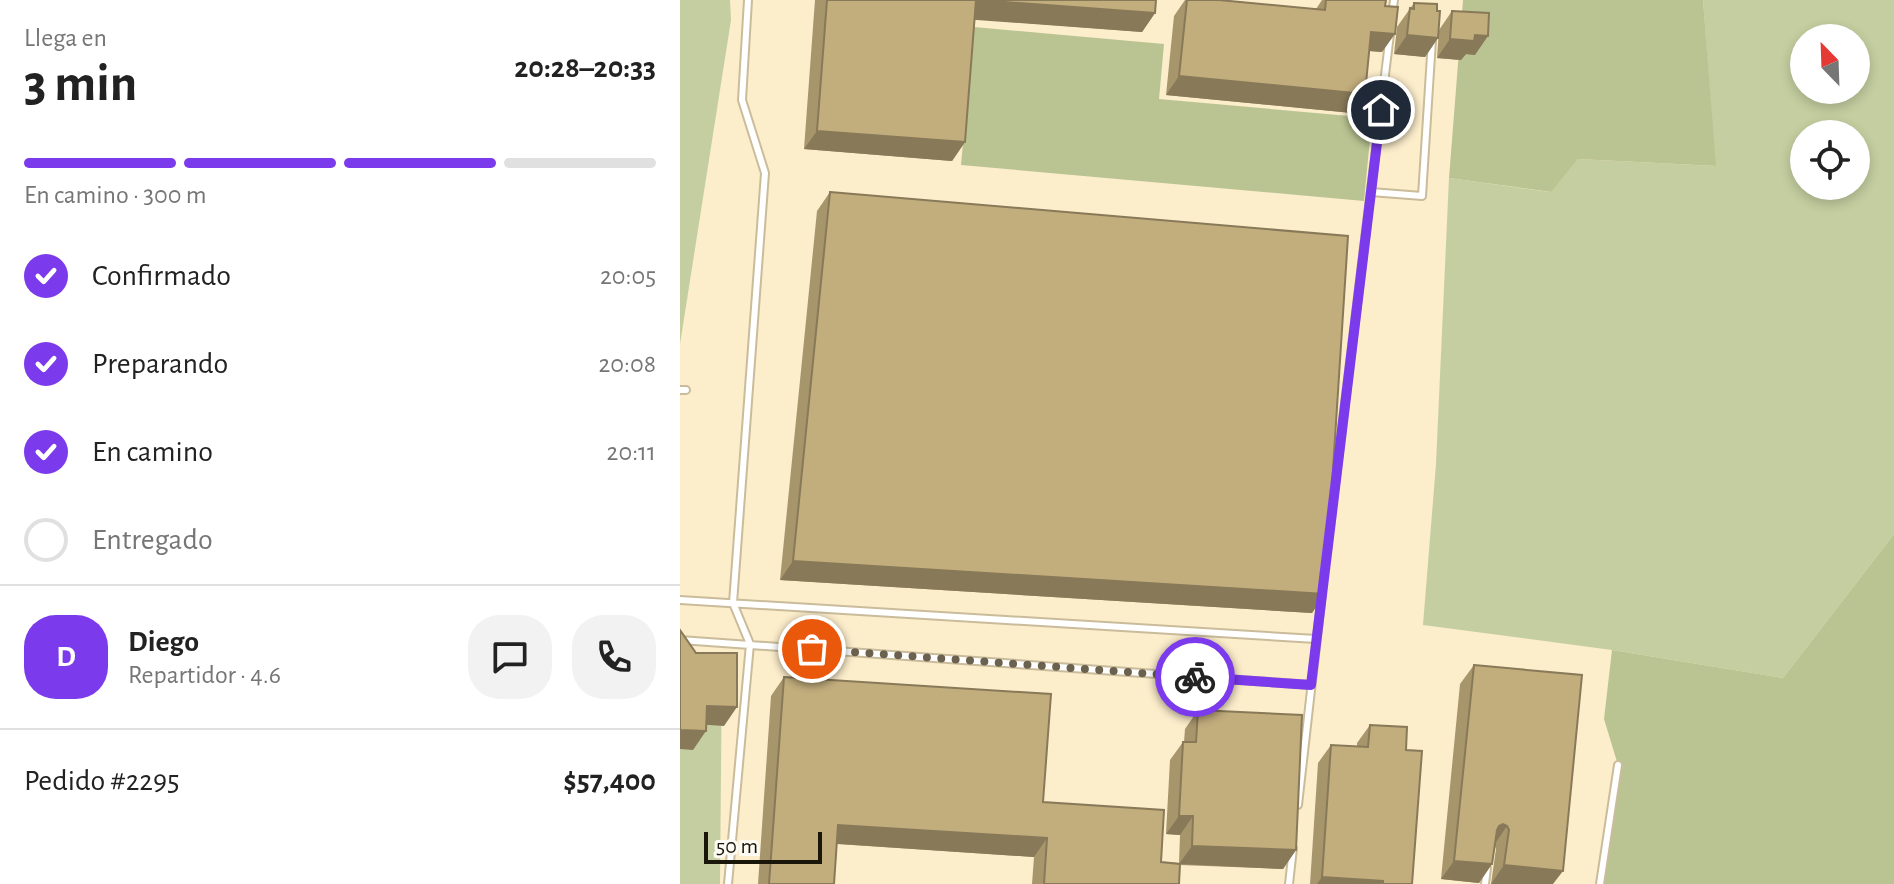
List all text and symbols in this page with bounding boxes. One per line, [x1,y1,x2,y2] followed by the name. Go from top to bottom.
[1790,24,1870,104] north arrow
[1790,24,1870,200] map controls
[24,25,107,51] text: Llega en
[514,53,656,83] text: 20:28–20:33
[24,58,137,110] text: 3 min
[1347,76,1415,144] pin
[1359,88,1403,132] icon: home
[1790,120,1870,200] button: locate
[24,182,207,208] text: En camino · 300 m
[24,254,68,298] icon: check
[92,261,231,291] text: Confirmado
[600,263,656,289] text: 20:05
[24,342,68,386] icon: check
[92,349,228,379] text: Preparando
[598,351,656,377] text: 20:08
[24,430,68,474] icon: check
[92,437,213,467] text: En camino
[607,439,656,465] text: 20:11
[92,525,213,555] text: Entregado
[468,615,552,699] button: chat
[572,615,656,699] button: phone
[778,615,846,683] pin
[128,627,199,657] text: Diego
[790,627,834,671] icon: bag
[1155,637,1235,717] courier
[56,642,76,672] text: D
[1173,655,1217,699] icon: bike
[128,662,281,688] text: Repartidor · 4.6
[24,766,180,796] text: Pedido #2295
[563,766,656,796] text: $57,400
[704,828,822,864] scale bar
[716,835,758,857] text: 50 m

